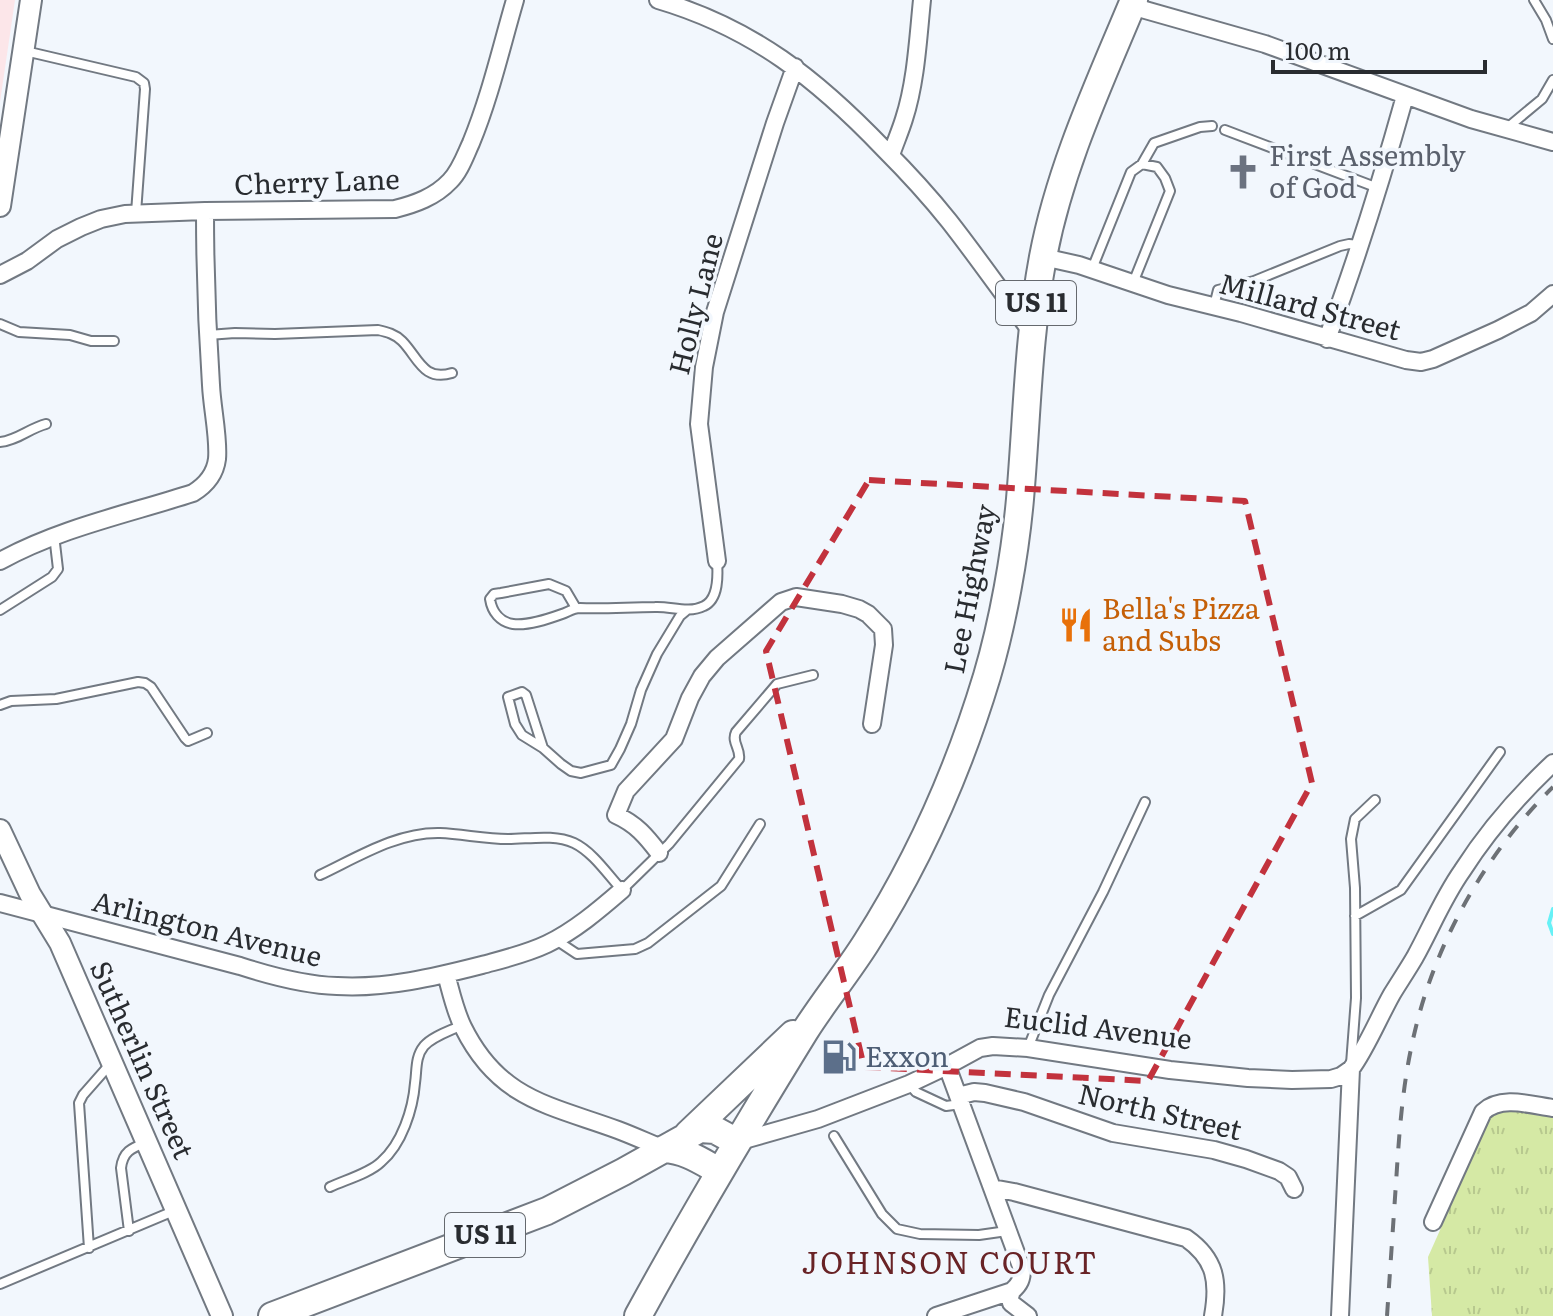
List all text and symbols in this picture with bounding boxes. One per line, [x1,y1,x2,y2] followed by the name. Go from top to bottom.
[1273,24,1485,74] scale bar
[1285,32,1351,67] text: 100 m
[1269,133,1466,207] place label: First Assembly of God
[1224,153,1262,191] church icon: First Assembly of God
[233,156,400,204] street label: Cherry Lane
[656,228,732,379] street label: Holly Lane
[1215,261,1407,350] street label: Millard Street
[996,281,1076,325] road number: US 11
[931,500,1005,677] street label: Lee Highway
[1102,586,1260,660] place label: Bella's Pizza and Subs
[1057,606,1095,644] restaurant icon: Bella's Pizza and Subs
[88,878,327,976] street label: Arlington Avenue
[81,953,207,1166] street label: Sutherlin Street
[1002,994,1195,1058] street label: Euclid Avenue
[865,1034,949,1076] place label: Exxon
[820,1038,858,1076] fuel station icon: Exxon
[1074,1071,1247,1149] street label: North Street
[445,1213,525,1257] road number: US 11
[802,1239,1098,1283] district label: JOHNSON COURT

